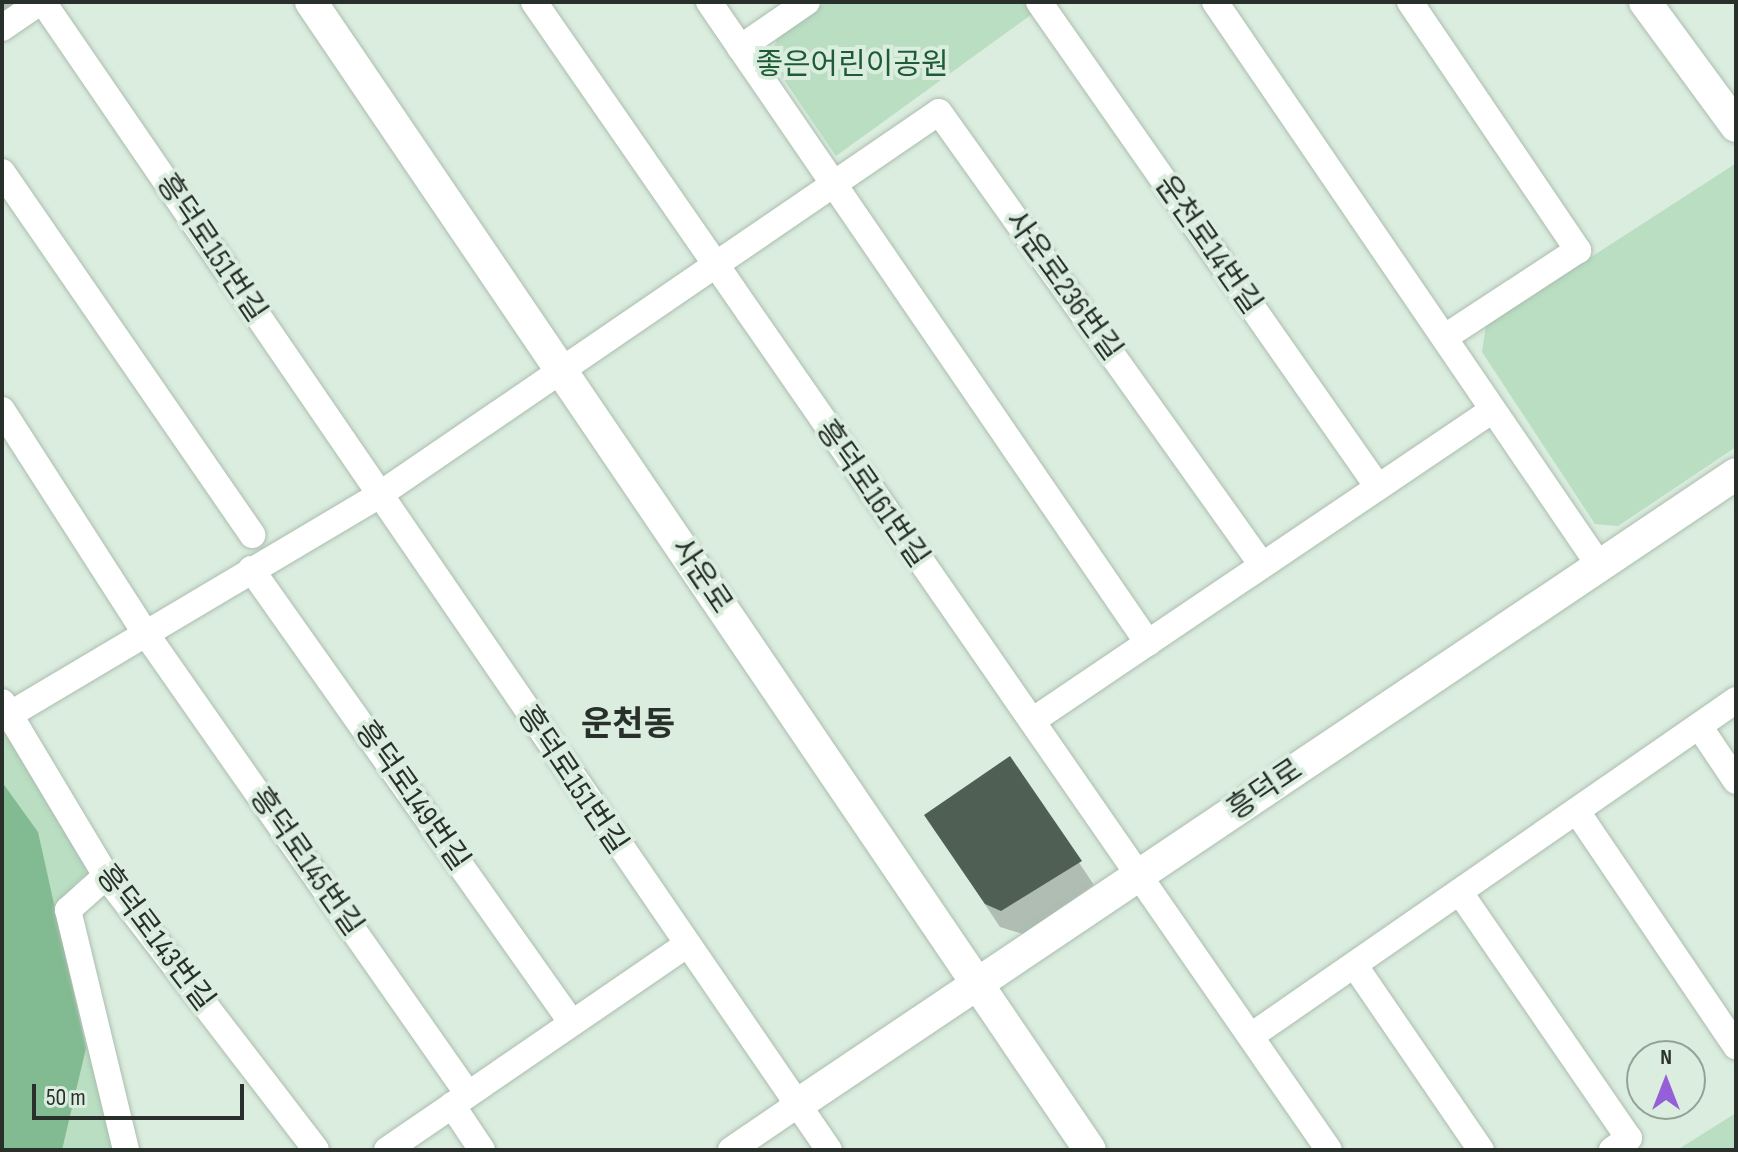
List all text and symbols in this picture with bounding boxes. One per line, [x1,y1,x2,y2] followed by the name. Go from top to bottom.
[755,47,949,83] park label: 좋은어린이공원
[148,167,274,329] street label: 흥덕로151번길
[1147,169,1269,321] street label: 운천로14번길
[997,204,1129,368] street label: 사운로236번길
[808,413,936,575] street label: 흥덕로161번길
[663,532,739,620] street label: 사운로
[509,699,635,861] street label: 흥덕로151번길
[581,705,675,745] district label: 운천동
[347,714,477,878] street label: 흥덕로149번길
[1221,752,1309,828] street label: 흥덕로
[242,781,370,943] street label: 흥덕로145번길
[88,858,222,1018] street label: 흥덕로143번길
[1626,1040,1706,1120] north arrow
[1660,1044,1672,1071] text: N
[36,1068,248,1118] scale bar
[46,1083,86,1112] text: 50 m

